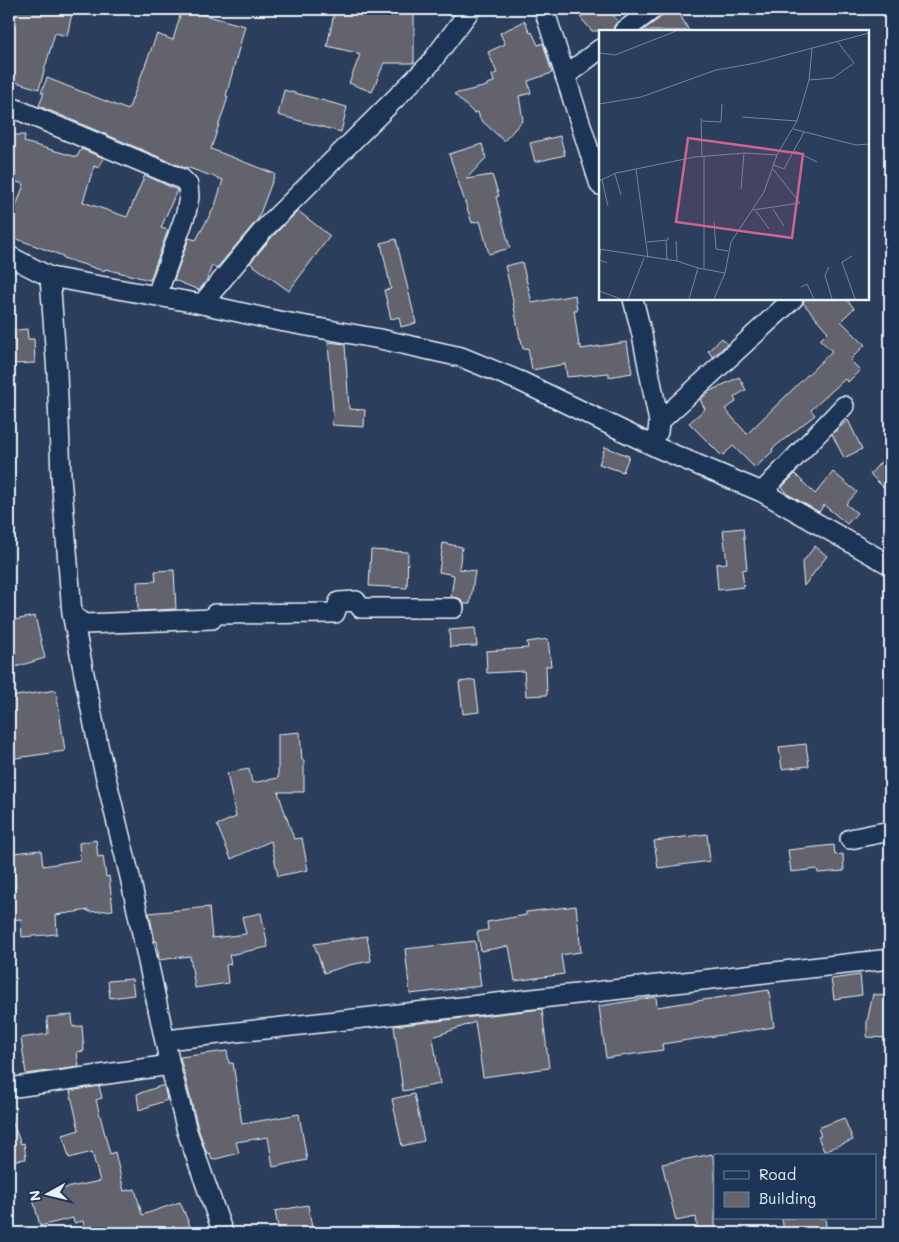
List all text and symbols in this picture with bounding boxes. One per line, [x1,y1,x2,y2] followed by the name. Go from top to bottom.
[599,30,869,300] inset map
[714,1154,876,1220] legend
[759,1164,796,1184] text: Road
[22,1170,72,1220] north arrow
[759,1188,816,1208] text: Building
[24,1189,45,1202] text: N

